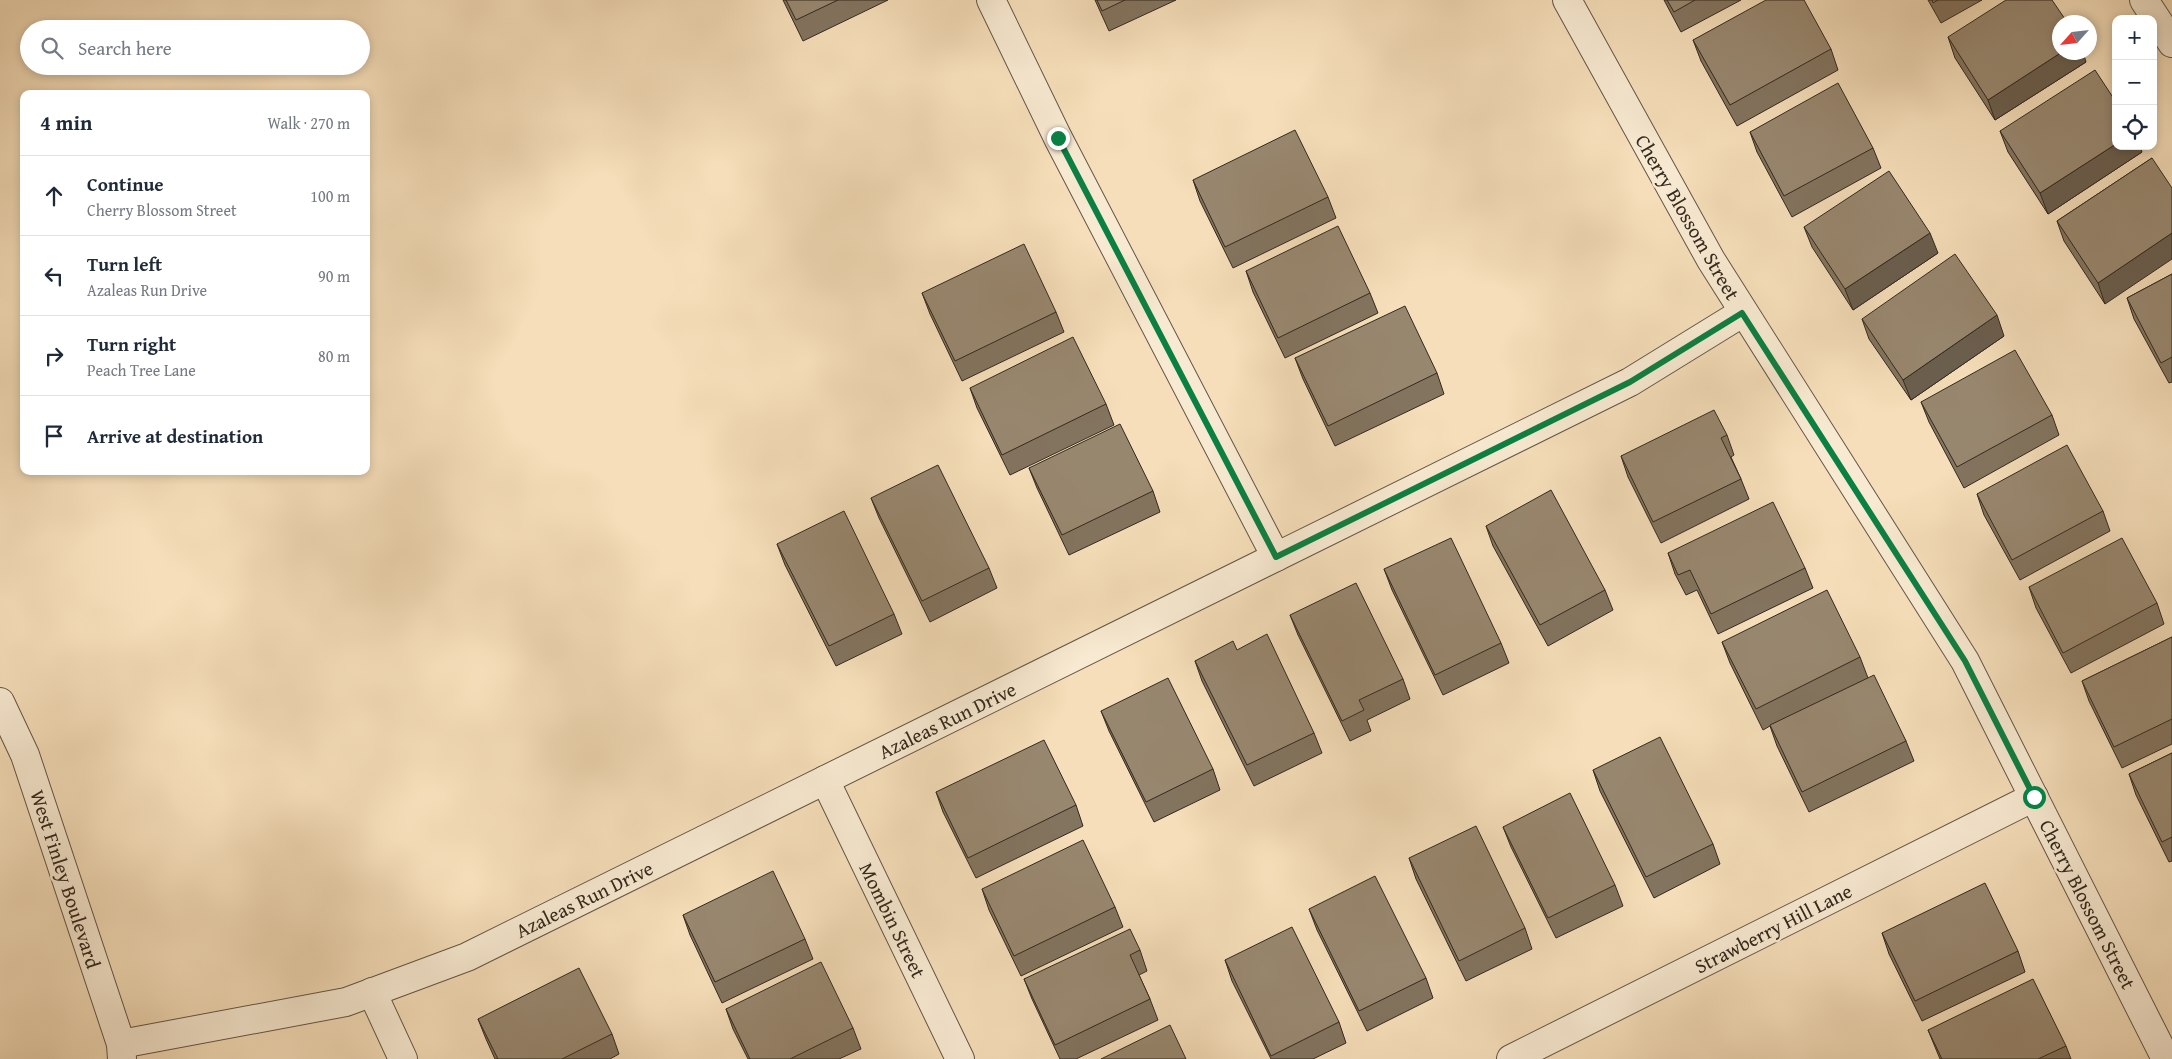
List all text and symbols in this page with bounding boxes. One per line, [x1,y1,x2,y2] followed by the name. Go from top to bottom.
[2052,15,2097,60] north arrow
[2112,15,2157,150] map controls
[2112,15,2157,60] button: +
[20,20,370,75] search box
[38,34,66,62] icon: search
[78,34,172,62] text: Search here
[2112,60,2157,105] button: −
[2112,105,2157,150] button: locate
[40,107,92,138] text: 4 min
[267,111,350,135] text: Walk · 270 m
[1047,127,1070,150] route end
[1629,129,1747,305] street label: Cherry Blossom Street
[87,170,164,198] text: Continue
[40,182,68,210] icon: ahead
[310,184,350,208] text: 100 m
[87,198,237,222] text: Cherry Blossom Street
[87,250,162,278] text: Turn left
[40,262,68,290] icon: left
[318,264,350,288] text: 90 m
[87,278,207,302] text: Azaleas Run Drive
[87,330,176,358] text: Turn right
[40,342,68,370] icon: right
[318,344,350,368] text: 80 m
[87,358,196,382] text: Peach Tree Lane
[40,422,68,450] icon: arrive
[87,422,263,450] text: Arrive at destination
[873,674,1021,766] street label: Azaleas Run Drive
[23,786,109,972] street label: West Finley Boulevard
[2023,786,2046,809] route start
[2033,814,2143,994] street label: Cherry Blossom Street
[510,853,658,945] street label: Azaleas Run Drive
[853,857,933,983] street label: Mombin Street
[1689,876,1857,980] street label: Strawberry Hill Lane

